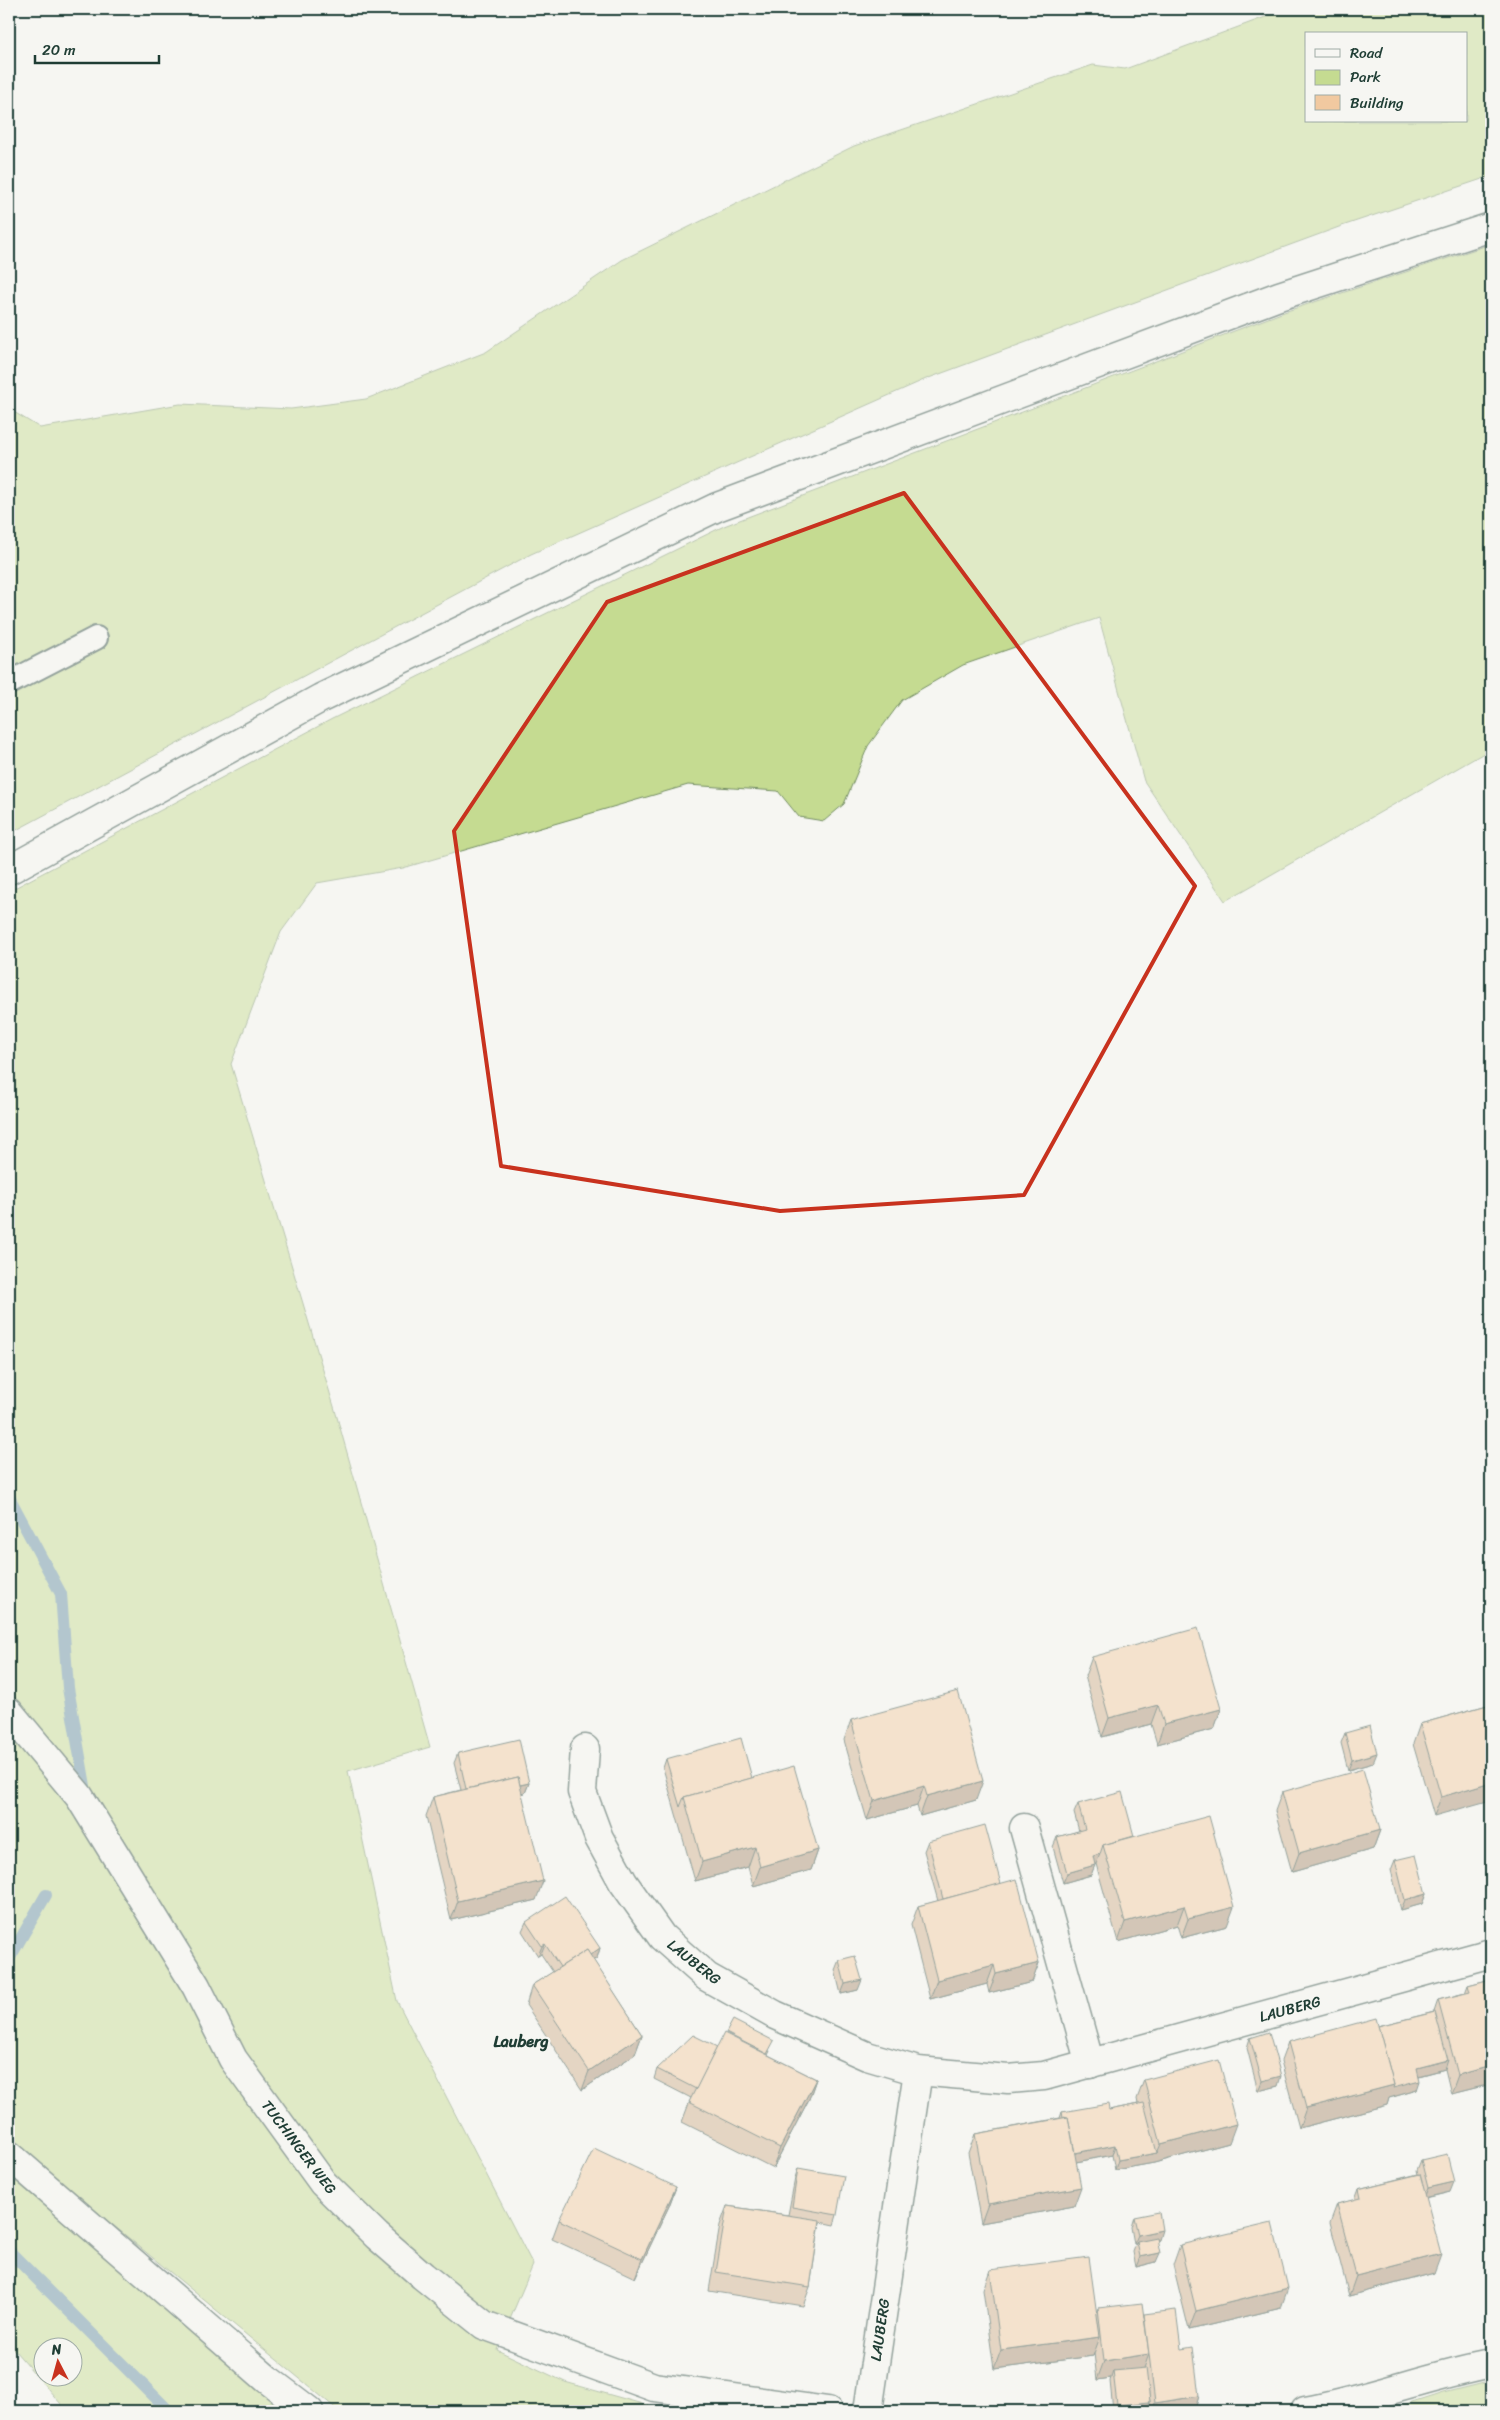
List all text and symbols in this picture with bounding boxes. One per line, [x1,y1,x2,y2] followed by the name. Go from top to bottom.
[35,32,159,64] scale bar
[1305,32,1468,122] legend
[42,37,76,63] text: 20 m
[1350,40,1383,66] text: Road
[1350,64,1381,90] text: Park
[1350,90,1404,116] text: Building
[661,1932,727,1992] street label: LAUBERG
[1256,1988,1324,2030] street label: LAUBERG
[493,2027,549,2056] district label: Lauberg
[255,2094,343,2200] street label: TUCHINGER WEG
[863,2296,897,2363] street label: LAUBERG
[50,2337,63,2363] text: N
[32,2338,82,2388] north arrow

